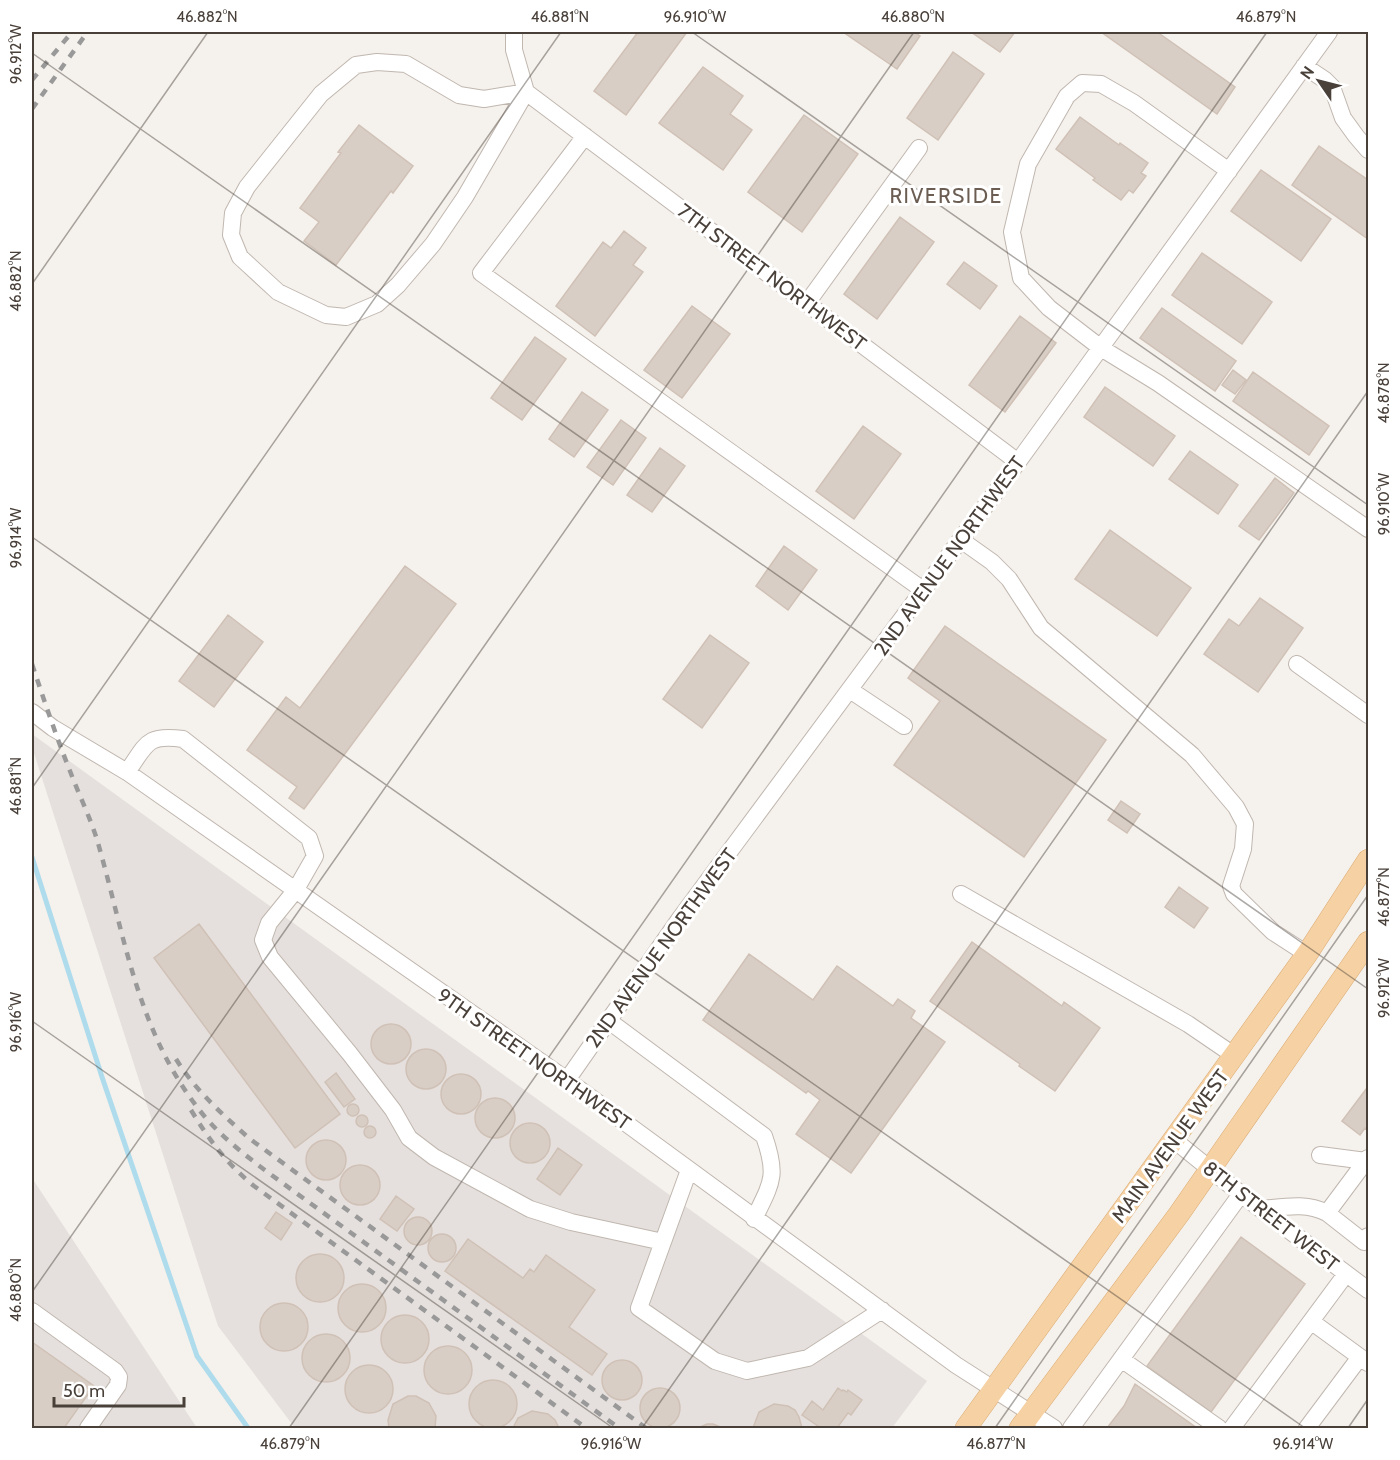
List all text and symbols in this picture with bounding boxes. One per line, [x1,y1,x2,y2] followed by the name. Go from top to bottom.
[176,8,238,26] text: 46.882°N
[531,8,589,26] text: 46.881°N
[664,8,727,26] text: 96.910°W
[881,8,945,26] text: 46.880°N
[1236,8,1296,26] text: 46.879°N
[7,23,25,84] text: 96.912°W
[1289,51,1349,111] north arrow
[1296,63,1318,83] text: N
[889,183,1003,208] district label: RIVERSIDE
[673,198,871,356] street label: 7TH STREET NORTHWEST
[7,250,25,312] text: 46.882°N
[1375,363,1393,423] text: 46.878°N
[869,451,1030,660] street label: 2ND AVENUE NORTHWEST
[1375,472,1393,535] text: 96.910°W
[7,507,25,568] text: 96.914°W
[7,757,25,815] text: 46.881°N
[581,843,742,1052] street label: 2ND AVENUE NORTHWEST
[1375,867,1393,927] text: 46.877°N
[1375,957,1393,1018] text: 96.912°W
[433,983,636,1135] street label: 9TH STREET NORTHWEST
[7,991,25,1052] text: 96.916°W
[1106,1065,1234,1227] street label: MAIN AVENUE WEST
[1198,1156,1344,1277] street label: 8TH STREET WEST
[7,1258,25,1322] text: 46.880°N
[54,1370,184,1408] scale bar
[63,1380,105,1402] text: 50 m
[260,1435,320,1453] text: 46.879°N
[581,1435,642,1453] text: 96.916°W
[966,1435,1026,1453] text: 46.877°N
[1273,1435,1334,1453] text: 96.914°W

